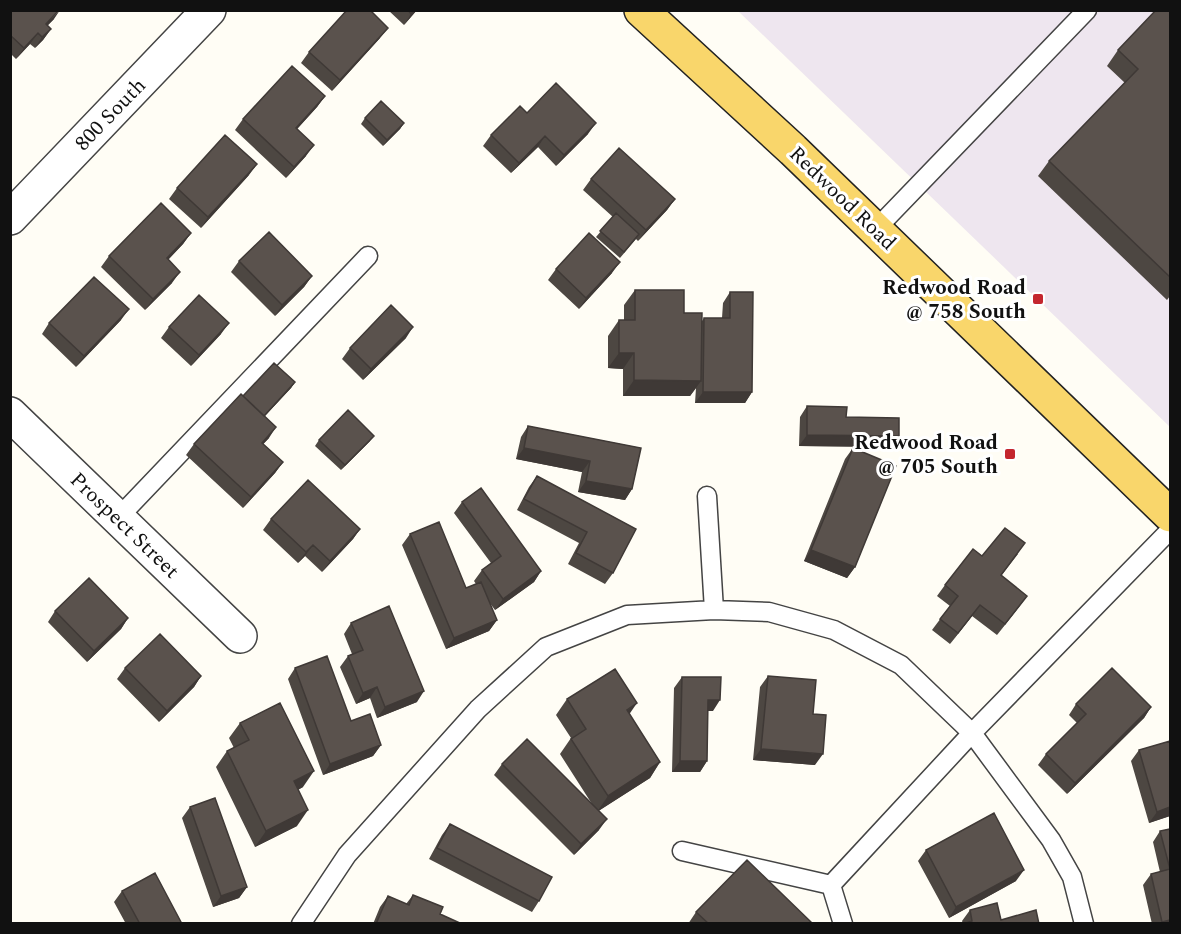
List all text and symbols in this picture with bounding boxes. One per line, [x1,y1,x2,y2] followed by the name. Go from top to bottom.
[68,71,154,159] street label: 800 South
[781,139,903,258] street label: Redwood Road
[882,272,1026,328] place label: Redwood Road @ 758 South
[1031,292,1045,306] marker: Redwood Road @ 758 South
[854,427,998,483] place label: Redwood Road @ 705 South
[1003,447,1017,461] marker: Redwood Road @ 705 South
[62,465,186,587] street label: Prospect Street

